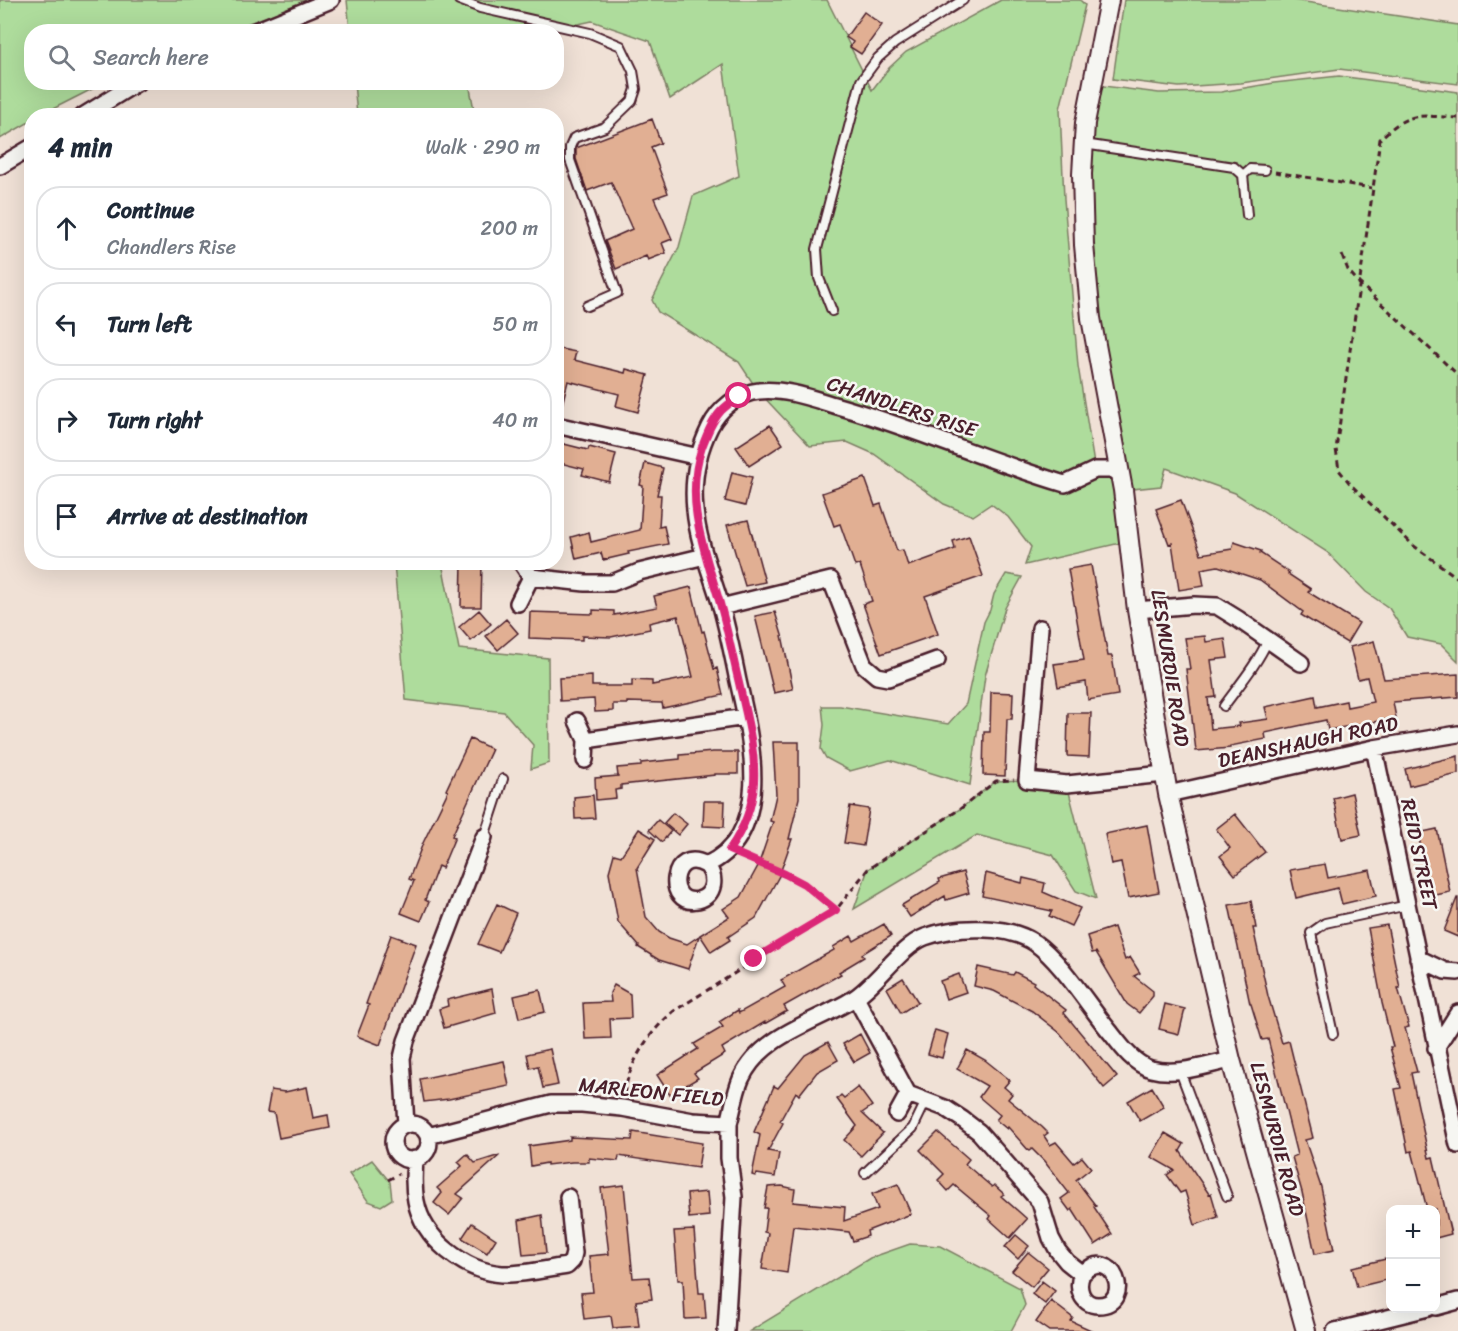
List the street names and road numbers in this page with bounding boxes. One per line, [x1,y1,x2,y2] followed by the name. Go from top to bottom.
[822,366,983,448] street label: CHANDLERS RISE
[1140,587,1200,749] street label: LESMURDIE ROAD
[1215,706,1401,778] street label: DEANSHAUGH ROAD
[1390,795,1448,914] street label: REID STREET
[1240,1058,1314,1220] street label: LESMURDIE ROAD
[577,1067,725,1117] street label: MARLEON FIELD

